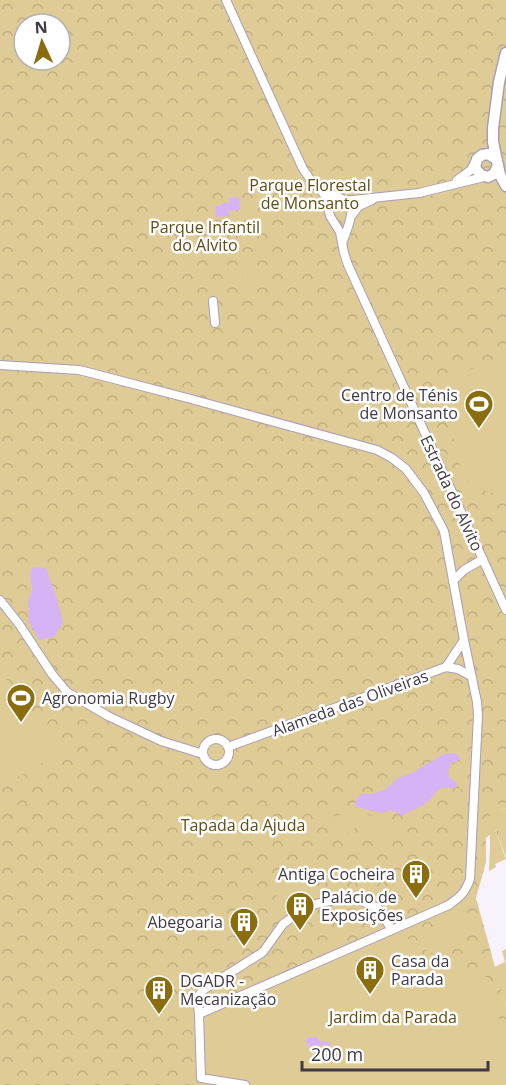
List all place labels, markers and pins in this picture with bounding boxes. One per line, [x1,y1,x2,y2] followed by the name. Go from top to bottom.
[341,384,458,424] place label: Centro de Ténis de Monsanto
[463,388,495,430] sports icon: Centro de Ténis de Monsanto
[5,682,37,724] sports icon: Agronomia Rugby
[42,687,175,709] place label: Agronomia Rugby
[400,858,432,900] building icon: Antiga Cocheira
[278,863,395,885] place label: Antiga Cocheira
[321,886,403,926] place label: Palácio de Exposições
[284,890,316,932] building icon: Palácio de Exposições
[228,906,260,948] building icon: Abegoaria
[147,911,223,933] place label: Abegoaria
[391,950,449,990] place label: Casa da Parada
[354,954,386,996] building icon: Casa da Parada
[180,970,276,1010] place label: DGADR - Mecanização
[143,974,175,1016] building icon: DGADR - Mecanização

